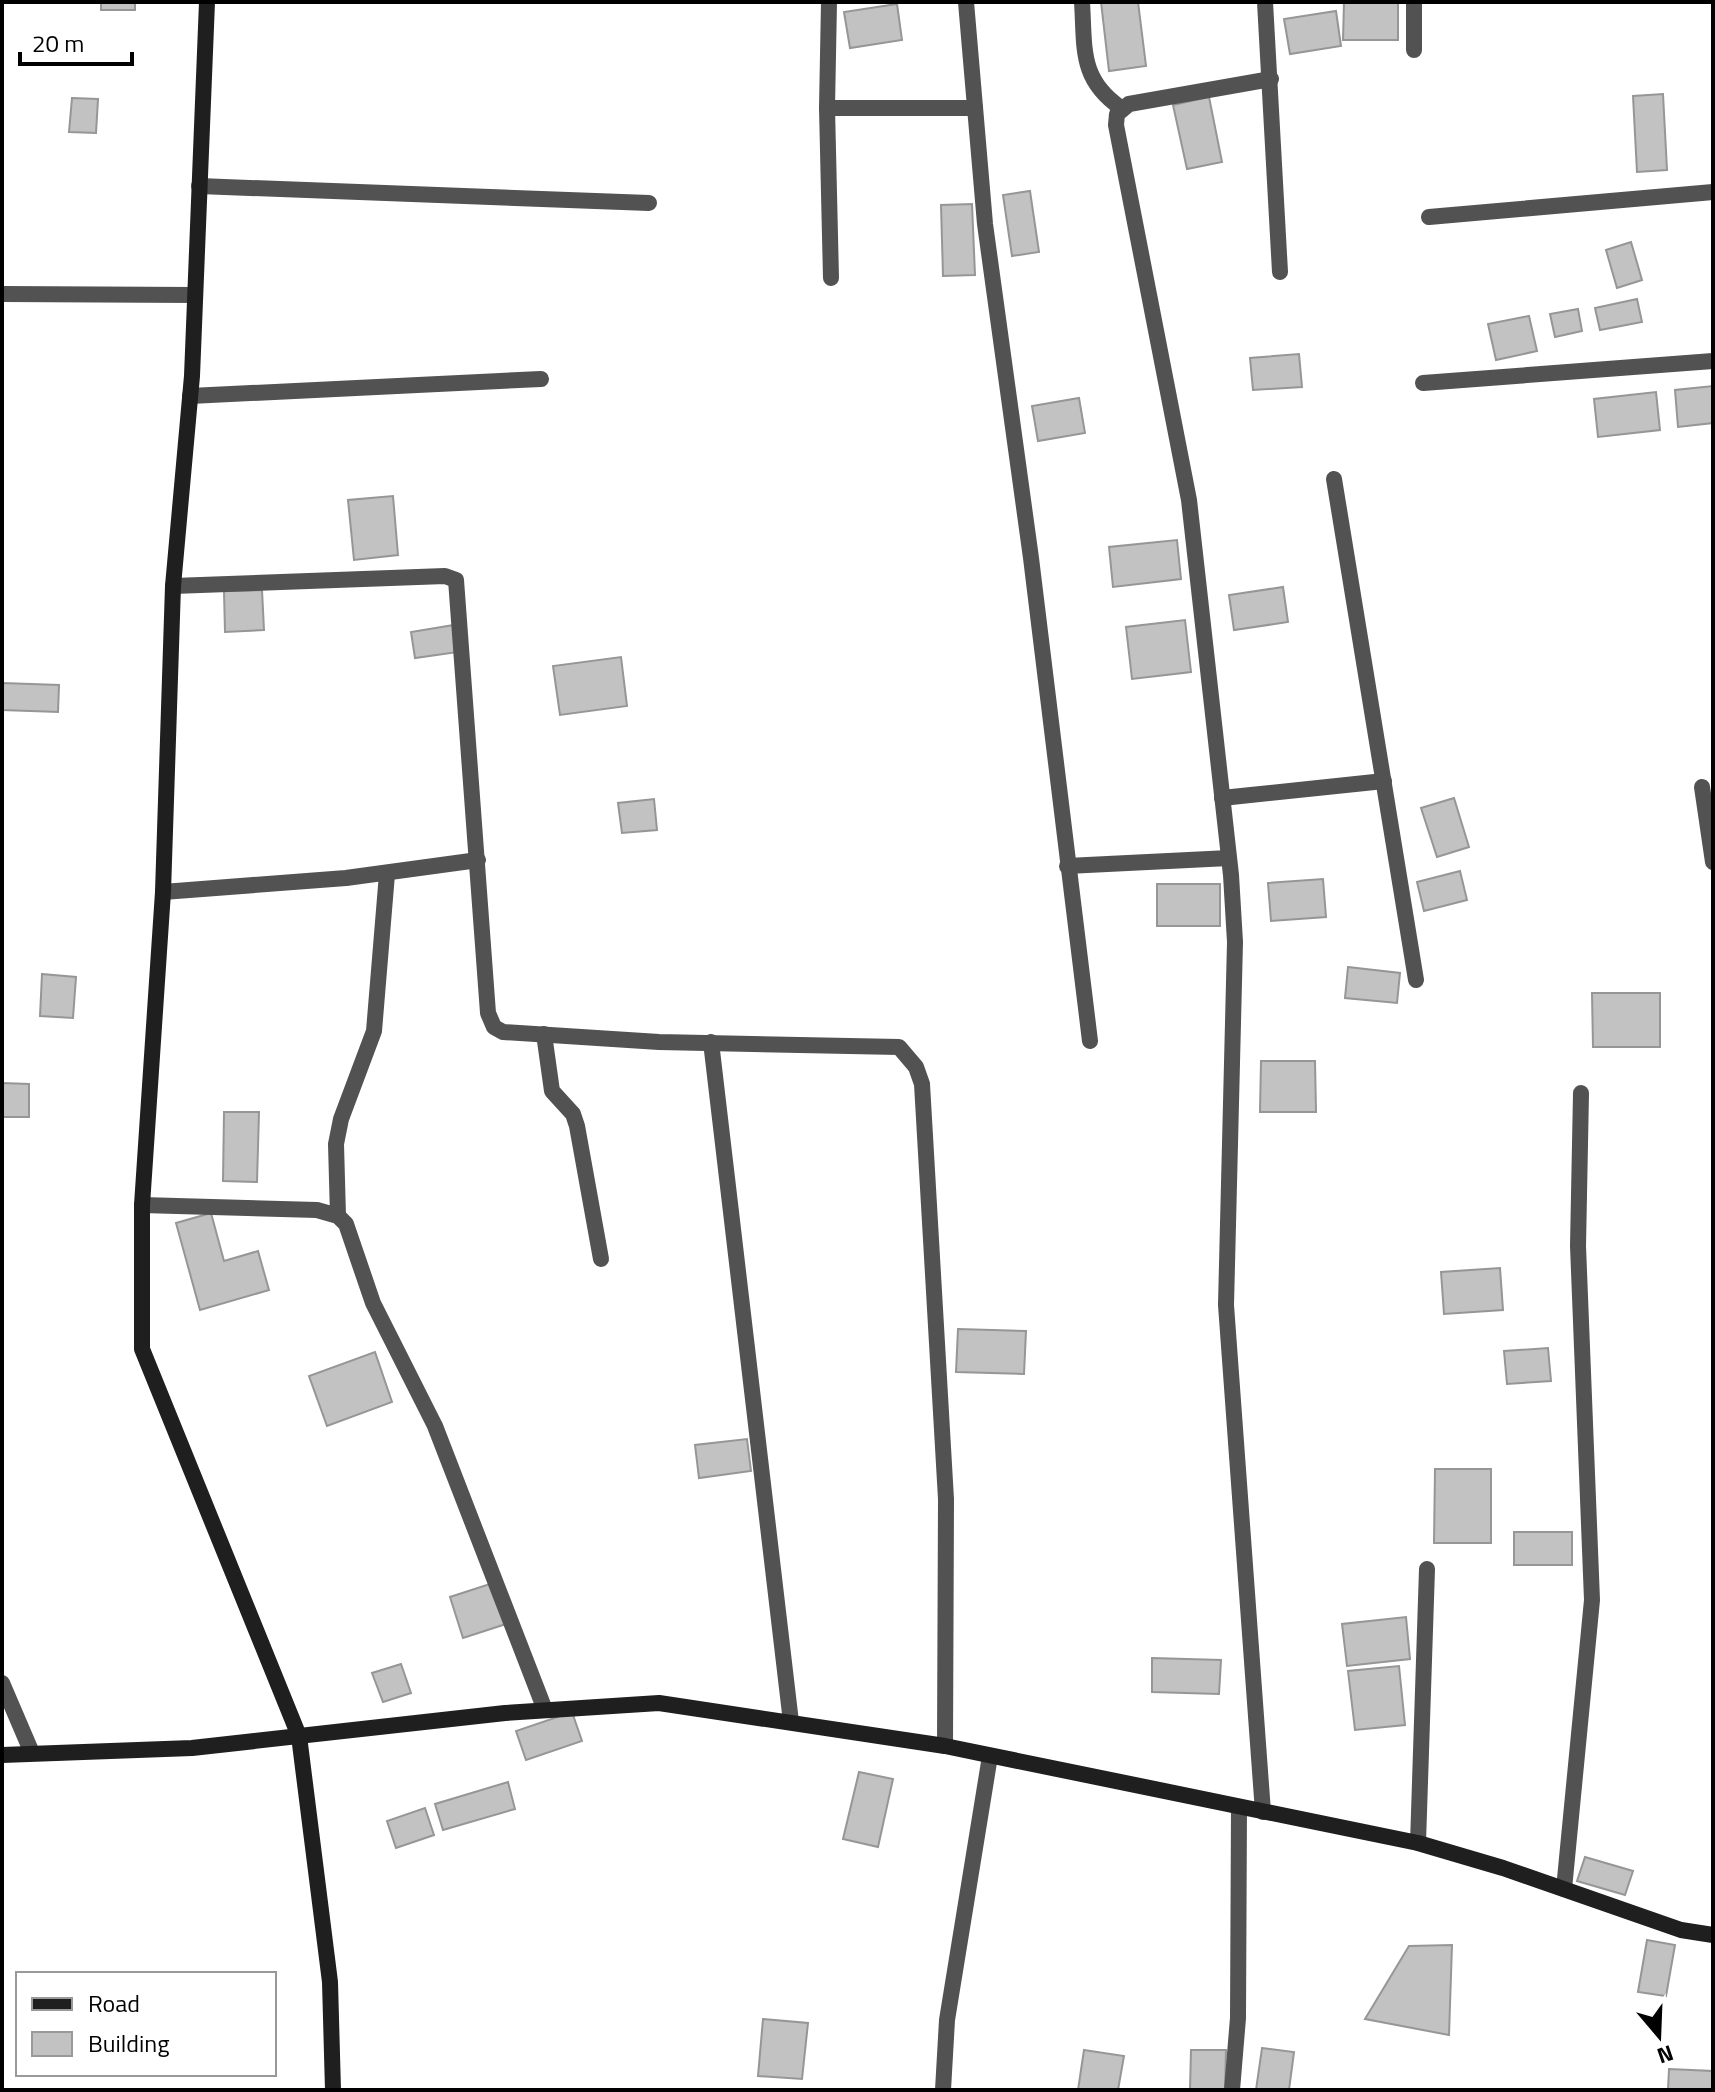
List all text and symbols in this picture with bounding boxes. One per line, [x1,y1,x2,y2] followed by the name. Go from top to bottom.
[20,16,132,66] scale bar
[32,25,84,61] text: 20 m
[16,1972,276,2076] legend
[88,1985,140,2021] text: Road
[1619,1996,1699,2076] north arrow
[88,2025,170,2061] text: Building
[1653,2036,1678,2073] text: N

